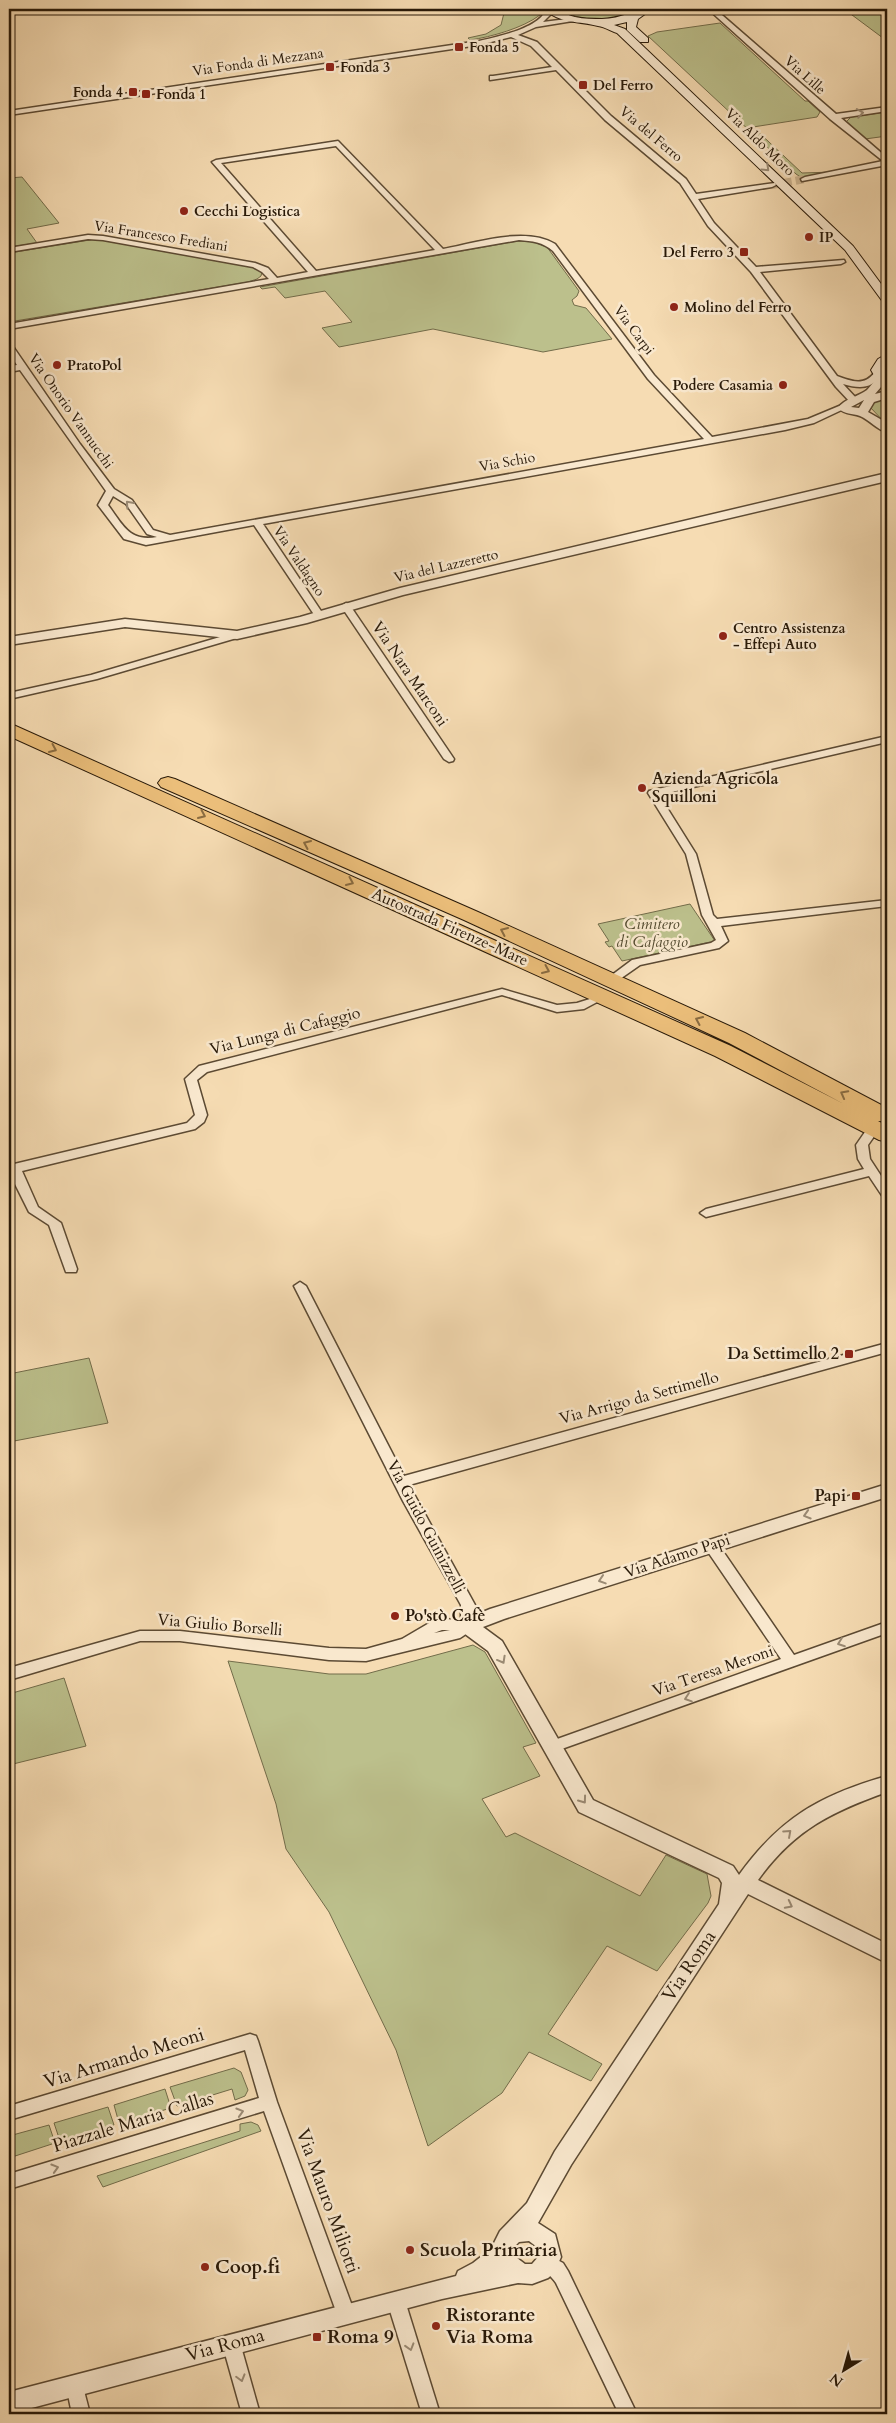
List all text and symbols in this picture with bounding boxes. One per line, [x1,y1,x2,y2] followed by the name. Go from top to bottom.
[469,38,519,57] place label: Fonda 5
[453,41,465,53] marker: Fonda 5
[191,43,325,81] street label: Via Fonda di Mezzana
[780,51,830,99] street label: Via Lille
[340,58,390,77] place label: Fonda 3
[324,61,336,73] marker: Fonda 3
[593,76,653,95] place label: Del Ferro
[577,79,589,91] marker: Del Ferro
[73,83,123,102] place label: Fonda 4
[156,85,206,104] place label: Fonda 1
[127,86,139,98] marker: Fonda 4
[140,88,152,100] marker: Fonda 1
[615,102,687,166] street label: Via del Ferro
[721,104,799,180] street label: Via Aldo Moro
[856,108,864,118] one-way arrow
[760,162,769,171] one-way arrow
[194,202,300,221] place label: Cecchi Logistica
[178,205,190,217] marker: Cecchi Logistica
[93,216,229,256] street label: Via Francesco Frediani
[819,228,833,247] place label: IP
[803,231,815,243] marker: IP
[663,243,734,262] place label: Del Ferro 3
[738,246,750,258] marker: Del Ferro 3
[684,298,792,317] place label: Molino del Ferro
[609,301,659,359] street label: Via Carpi
[668,301,680,313] marker: Molino del Ferro
[24,350,118,472] street label: Via Onorio Vannucchi
[67,356,122,375] place label: PratoPol
[51,359,63,371] marker: PratoPol
[672,376,773,395] place label: Podere Casamia
[777,379,789,391] marker: Podere Casamia
[477,448,537,476] street label: Via Schio
[126,500,135,509] one-way arrow
[269,522,330,600] street label: Via Valdagno
[392,545,500,587] street label: Via del Lazzeretto
[367,617,454,731] street label: Via Nara Marconi
[733,619,845,654] place label: Centro Assistenza - Effepi Auto
[717,630,729,642] marker: Centro Assistenza - Effepi Auto
[48,743,57,753] one-way arrow
[652,768,779,808] place label: Azienda Agricola Squilloni
[636,782,648,794] marker: Azienda Agricola Squilloni
[197,809,206,820] one-way arrow
[303,839,312,850] one-way arrow
[345,875,354,886] one-way arrow
[368,883,532,971] street label: Autostrada Firenze-Mare
[616,913,689,953] park label: Cimitero di Cafaggio
[500,927,509,938] one-way arrow
[541,964,550,975] one-way arrow
[207,1002,363,1060] street label: Via Lunga di Cafaggio
[695,1016,704,1027] one-way arrow
[840,1090,849,1100] one-way arrow
[727,1343,839,1365] place label: Da Settimello 2
[843,1348,855,1360] marker: Da Settimello 2
[557,1366,721,1430] street label: Via Arrigo da Settimello
[381,1456,471,1598] street label: Via Guido Guinizzelli
[814,1485,846,1507] place label: Papi
[850,1490,862,1502] marker: Papi
[804,1510,812,1520] one-way arrow
[621,1528,733,1583] street label: Via Adamo Papi
[599,1575,607,1585] one-way arrow
[405,1605,485,1627] place label: Po'stò Cafè
[157,1609,284,1641] street label: Via Giulio Borselli
[389,1610,401,1622] marker: Po'stò Cafè
[838,1637,846,1647] one-way arrow
[650,1640,777,1702] street label: Via Teresa Meroni
[496,1654,506,1663] one-way arrow
[685,1692,693,1702] one-way arrow
[578,1794,586,1803] one-way arrow
[782,1829,791,1838] one-way arrow
[784,1899,793,1909] one-way arrow
[656,1925,722,2007] street label: Via Roma
[41,2021,207,2095] street label: Via Armando Meoni
[49,2085,217,2159] street label: Piazzale Maria Callas
[236,2107,244,2117] one-way arrow
[290,2125,366,2277] street label: Via Mauro Miliotti
[51,2163,59,2173] one-way arrow
[420,2237,558,2263] place label: Scuola Primaria
[404,2244,416,2256] marker: Scuola Primaria
[215,2254,280,2280] place label: Coop.fi
[199,2261,211,2273] marker: Coop.fi
[446,2302,535,2350] place label: Ristorante Via Roma
[430,2320,442,2332] marker: Ristorante Via Roma
[183,2322,267,2368] street label: Via Roma
[327,2324,394,2350] place label: Roma 9
[311,2331,323,2343] marker: Roma 9
[405,2343,415,2351] one-way arrow
[818,2346,868,2396] north arrow
[826,2369,847,2391] text: N
[236,2374,246,2382] one-way arrow

